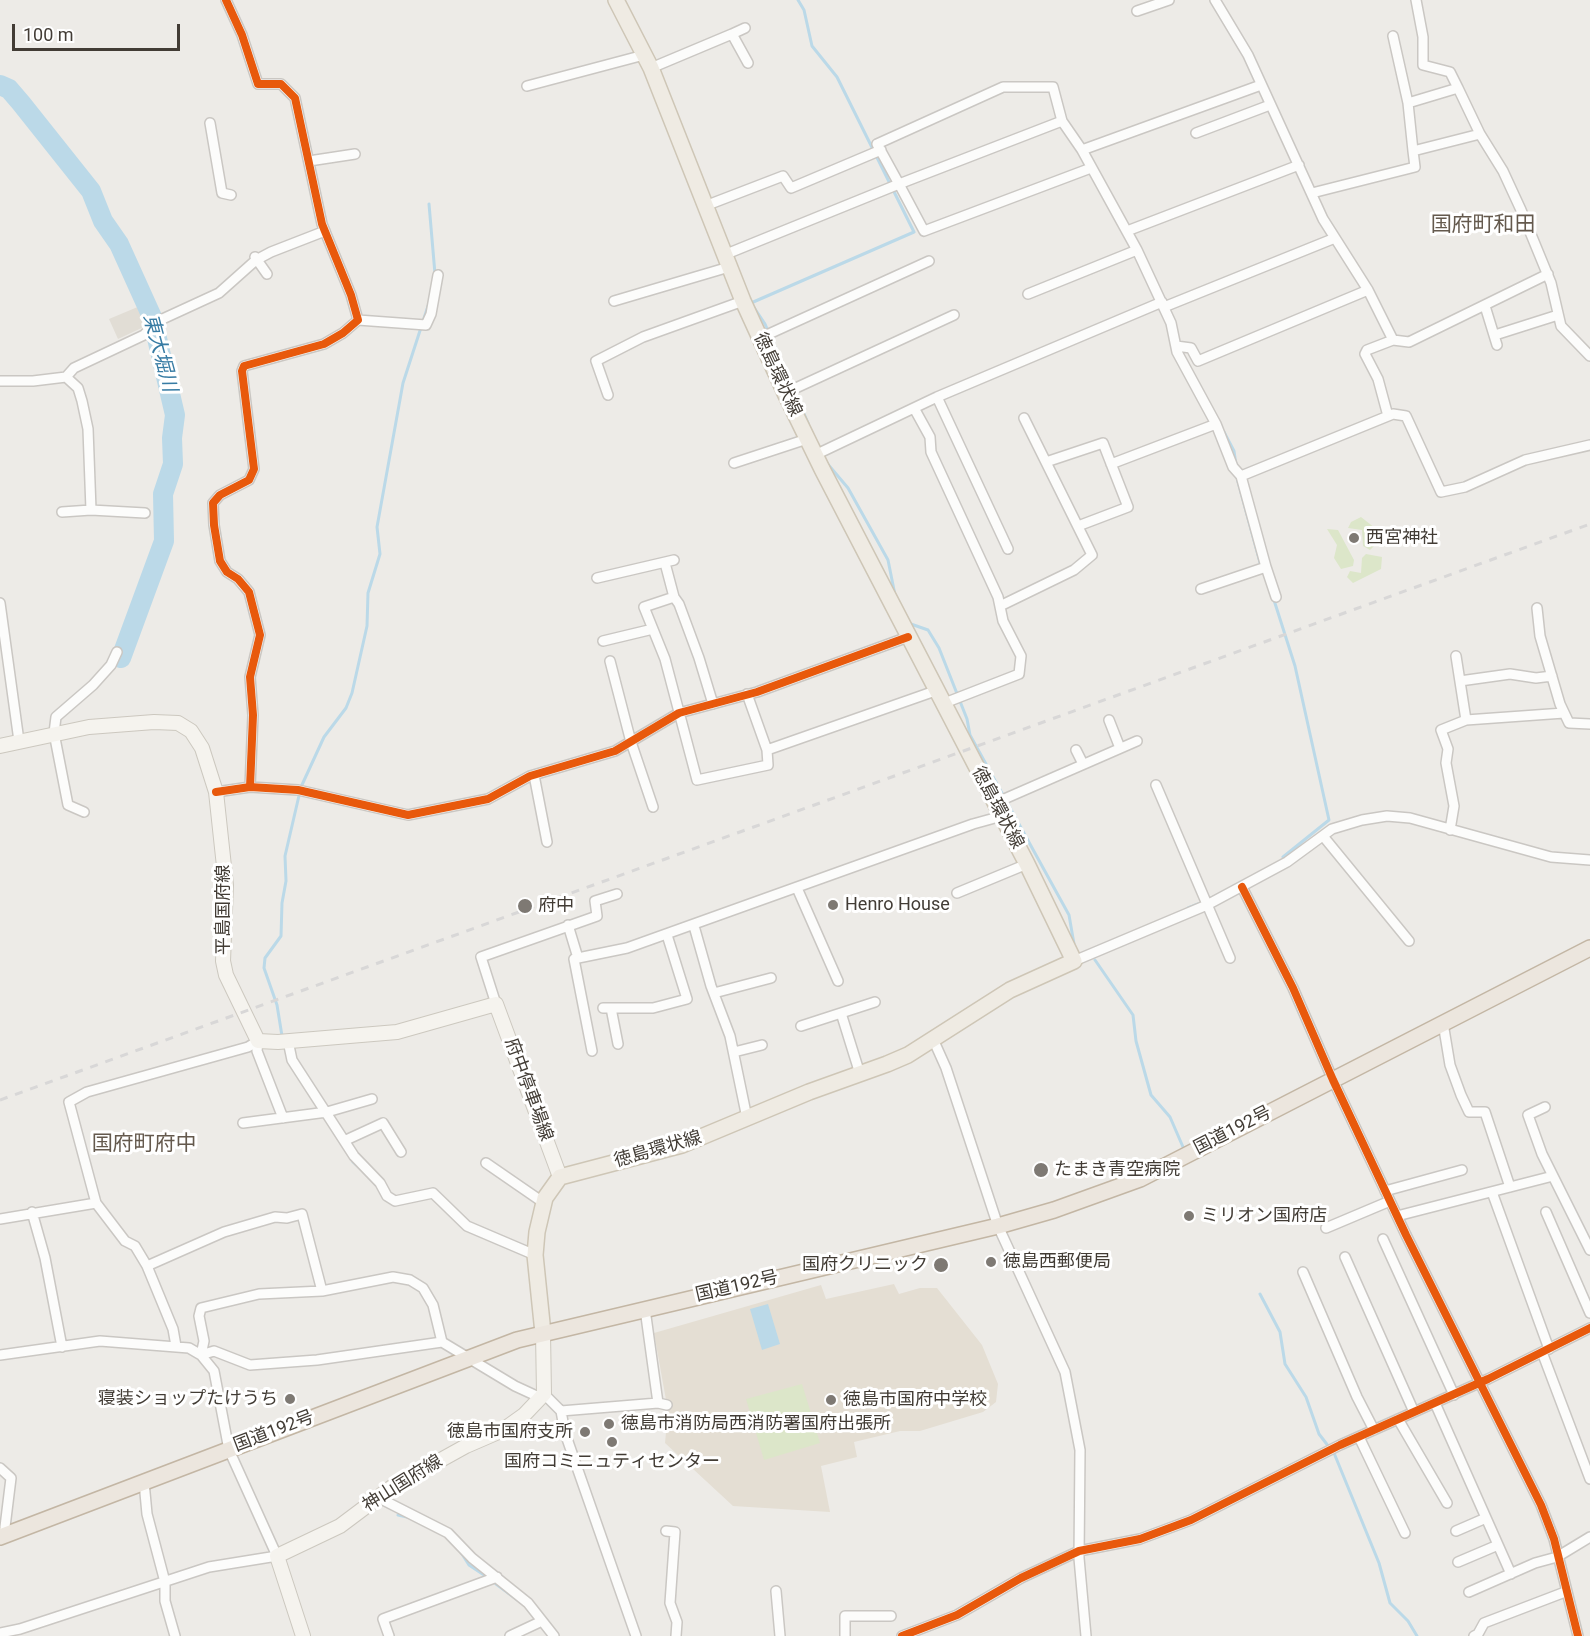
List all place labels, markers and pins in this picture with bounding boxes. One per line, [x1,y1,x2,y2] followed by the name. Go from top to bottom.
[1366,527,1438,549] place label: 西宮神社
[1347,531,1361,545] marker: 西宮神社
[845,894,950,916] place label: Henro House
[538,895,574,917] place label: 府中
[516,897,534,915] marker: 府中
[826,898,840,912] marker: Henro House
[1054,1159,1180,1181] place label: たまき青空病院
[1032,1161,1050,1179] marker: たまき青空病院
[1201,1205,1327,1227] place label: ミリオン国府店
[1182,1209,1196,1223] marker: ミリオン国府店
[1003,1251,1111,1273] place label: 徳島西郵便局
[802,1254,928,1276] place label: 国府クリニック
[984,1255,998,1269] marker: 徳島西郵便局
[932,1256,950,1274] marker: 国府クリニック
[98,1388,278,1410] place label: 寝装ショップたけうち
[843,1389,987,1411] place label: 徳島市国府中学校
[283,1392,297,1406] marker: 寝装ショップたけうち
[824,1393,838,1407] marker: 徳島市国府中学校
[621,1413,891,1435] place label: 徳島市消防局西消防署国府出張所
[602,1417,616,1431] marker: 徳島市消防局西消防署国府出張所
[447,1421,573,1443] place label: 徳島市国府支所
[578,1425,592,1439] marker: 徳島市国府支所
[605,1435,619,1449] marker: 国府コミニュティセンター
[504,1451,720,1473] place label: 国府コミニュティセンター

